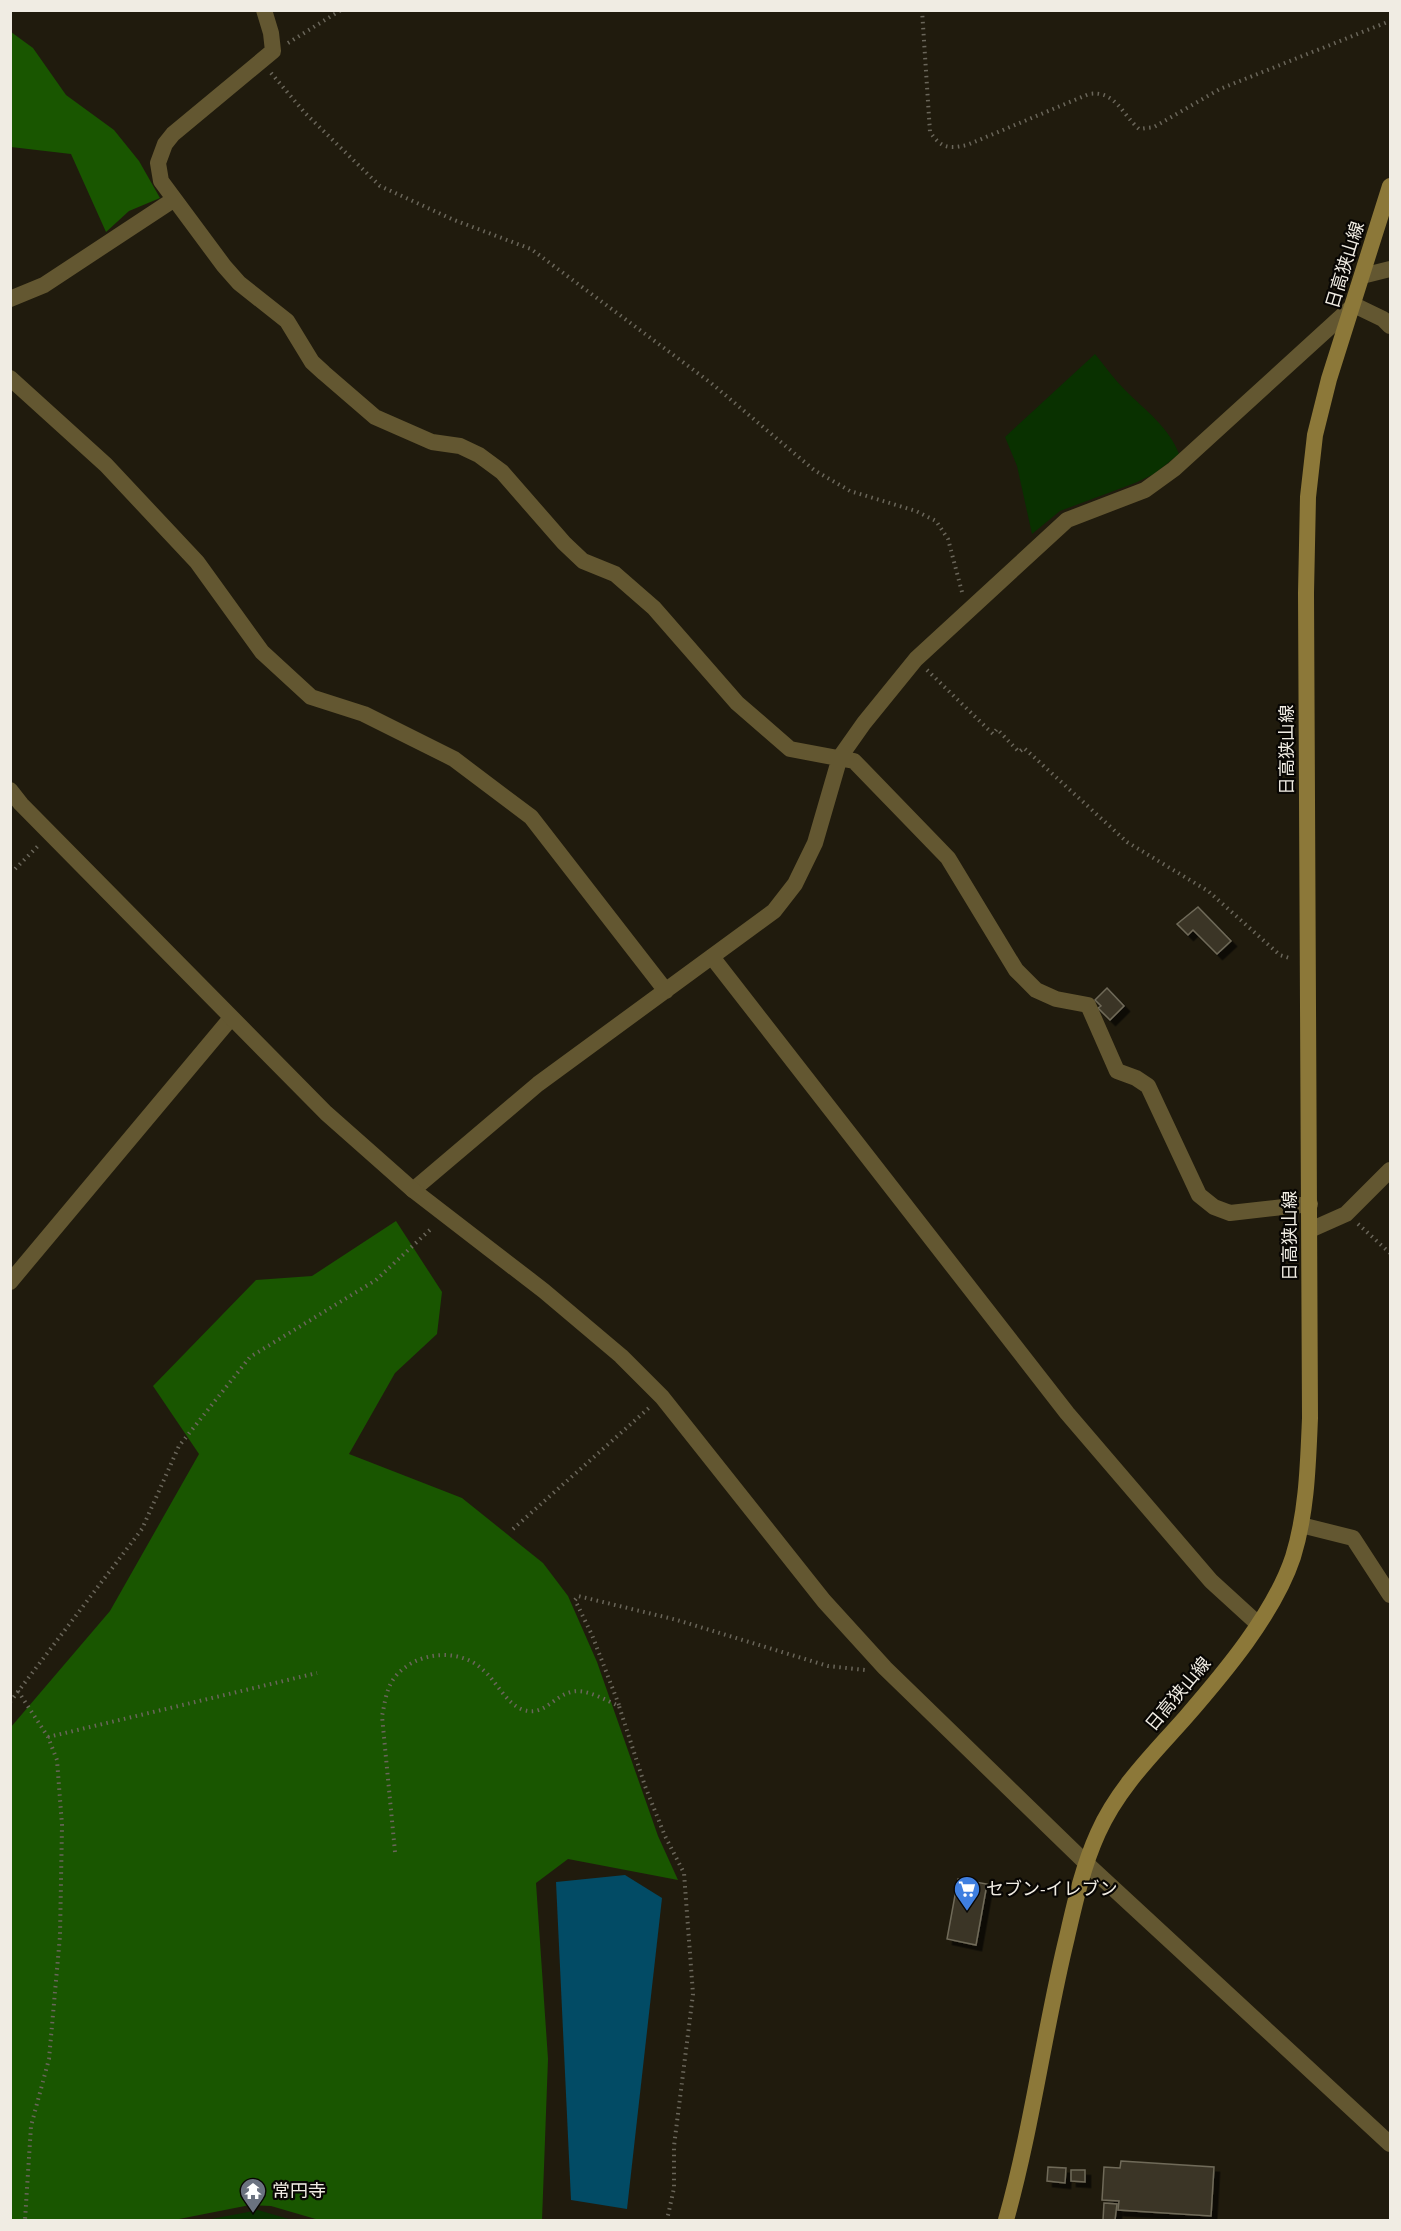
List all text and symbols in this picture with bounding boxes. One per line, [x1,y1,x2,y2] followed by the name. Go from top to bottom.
[1319,218,1370,312] street label: 日高狭山線
[1274,705,1299,795] street label: 日高狭山線
[1277,1191,1302,1281] street label: 日高狭山線
[1139,1651,1216,1736] street label: 日高狭山線
[952,1874,982,1912] supermarket icon: セブン-イレブン
[986,1876,1118,1901] place label: セブン-イレブン
[238,2176,268,2214] temple icon: 常円寺
[272,2178,326,2203] place label: 常円寺

